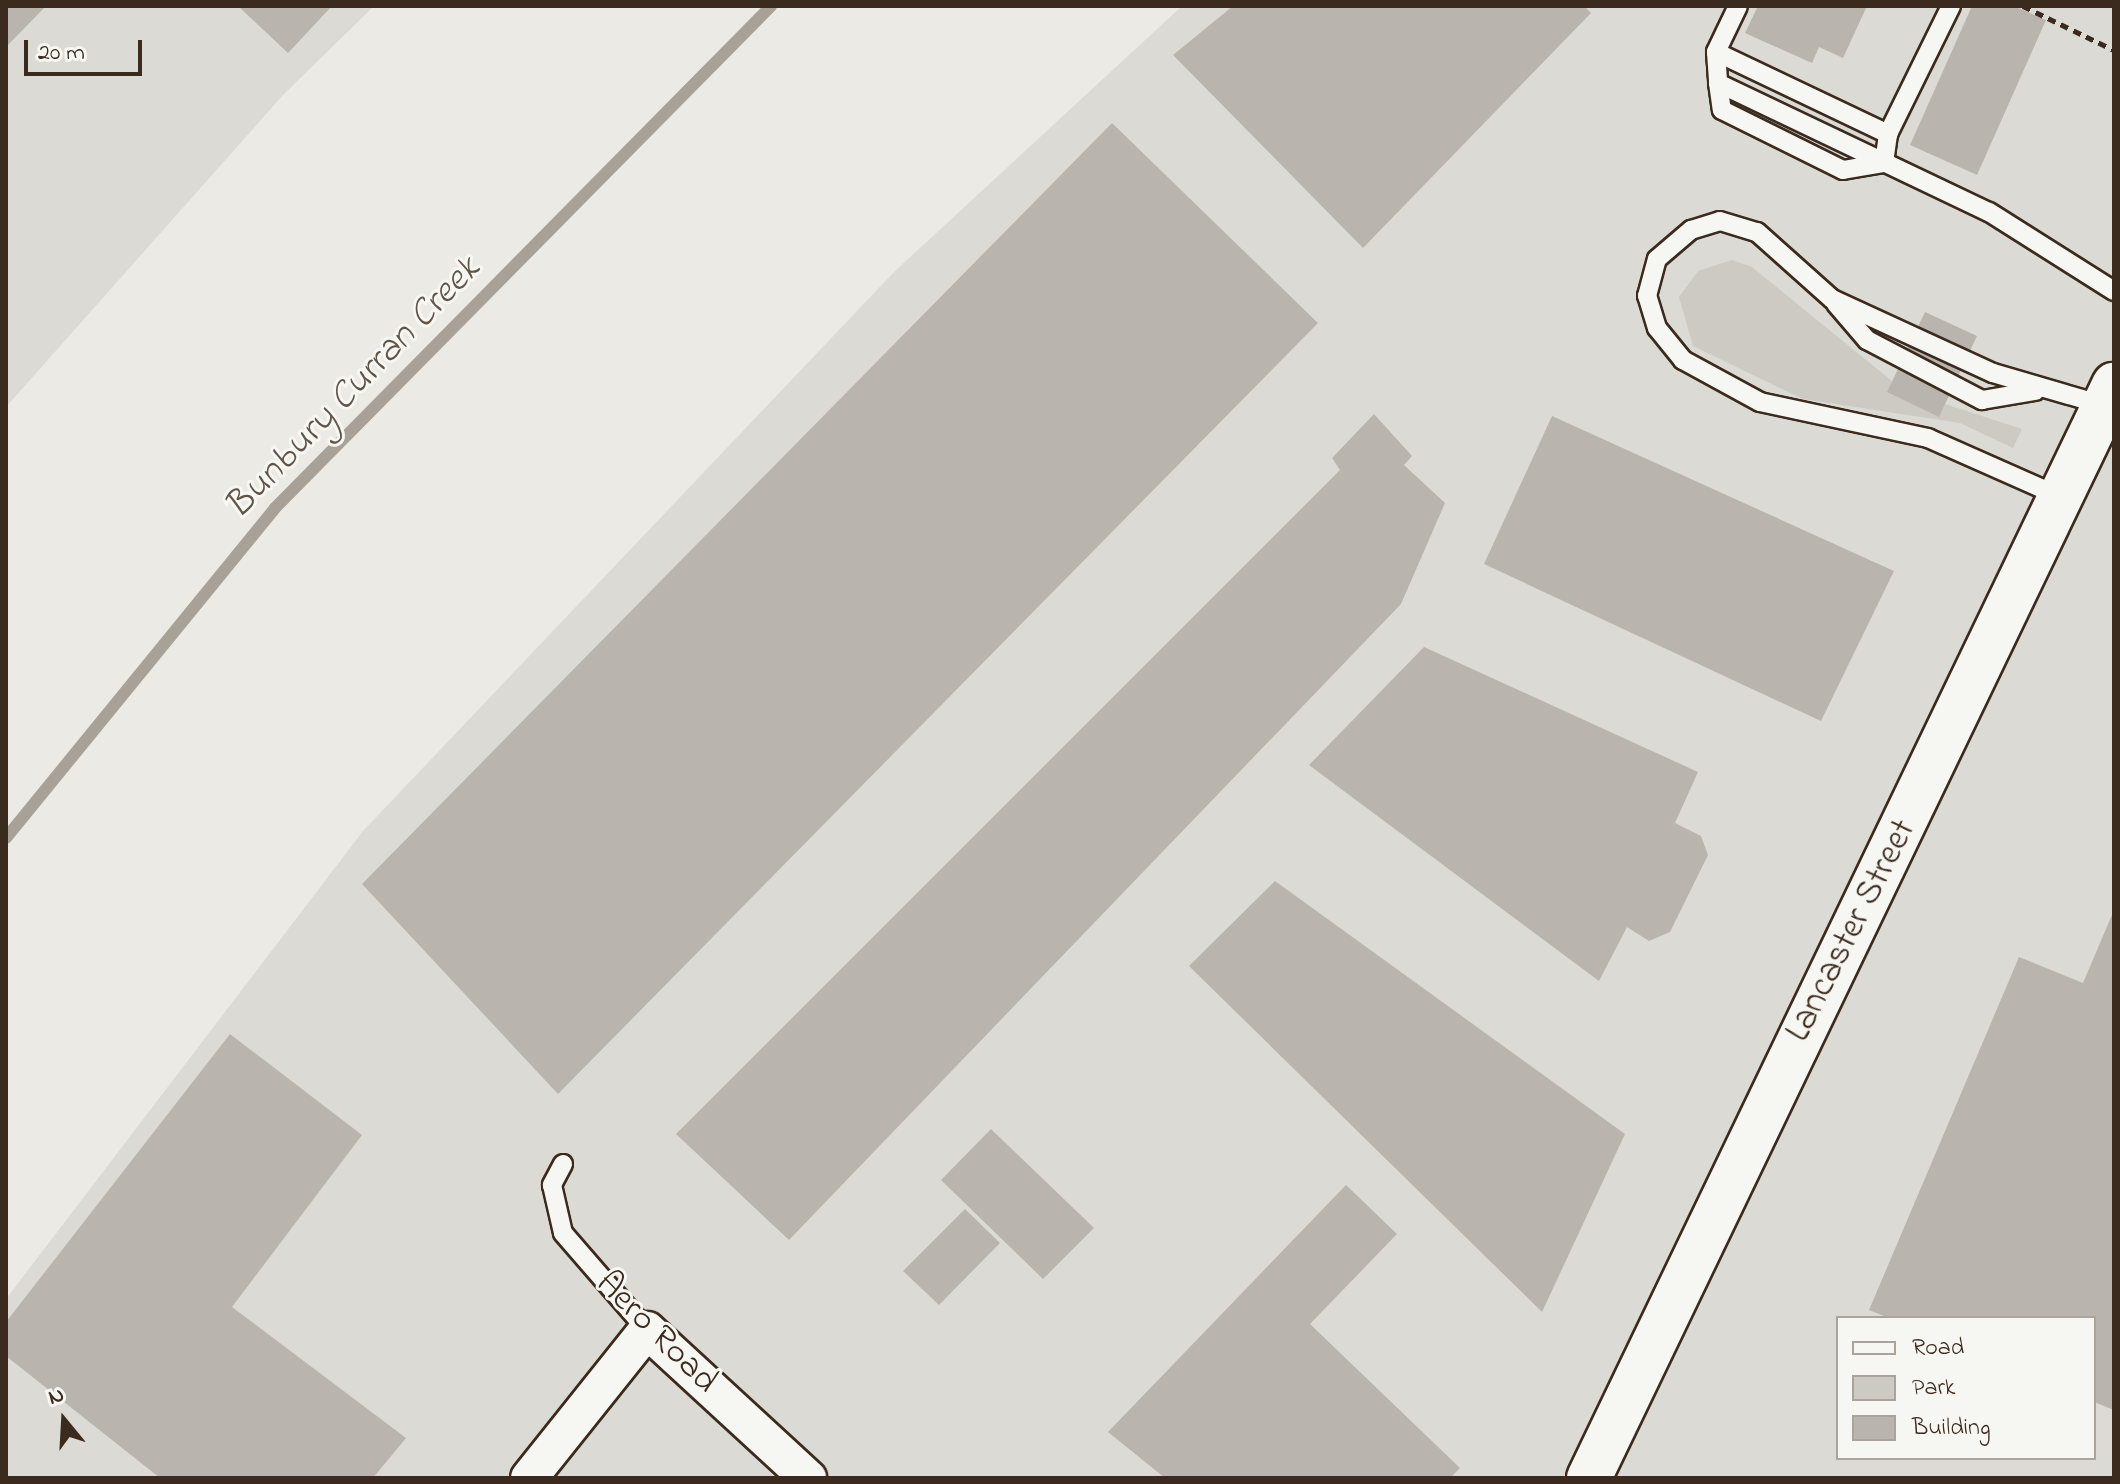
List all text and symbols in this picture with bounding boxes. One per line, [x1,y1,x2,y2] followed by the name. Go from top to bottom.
[28,24,146,74] scale bar
[38,36,85,71] text: 20 m
[217,248,491,530] water label: Bunbury Curran Creek
[1778,813,1926,1049] street label: Lancaster Street
[586,1263,726,1403] street label: Aero Road
[1836,1316,2096,1460] legend
[1912,1331,1964,1366] text: Road
[1912,1371,1955,1406] text: Park
[24,1380,104,1460] north arrow
[45,1380,69,1415] text: N
[1912,1411,1991,1446] text: Building

